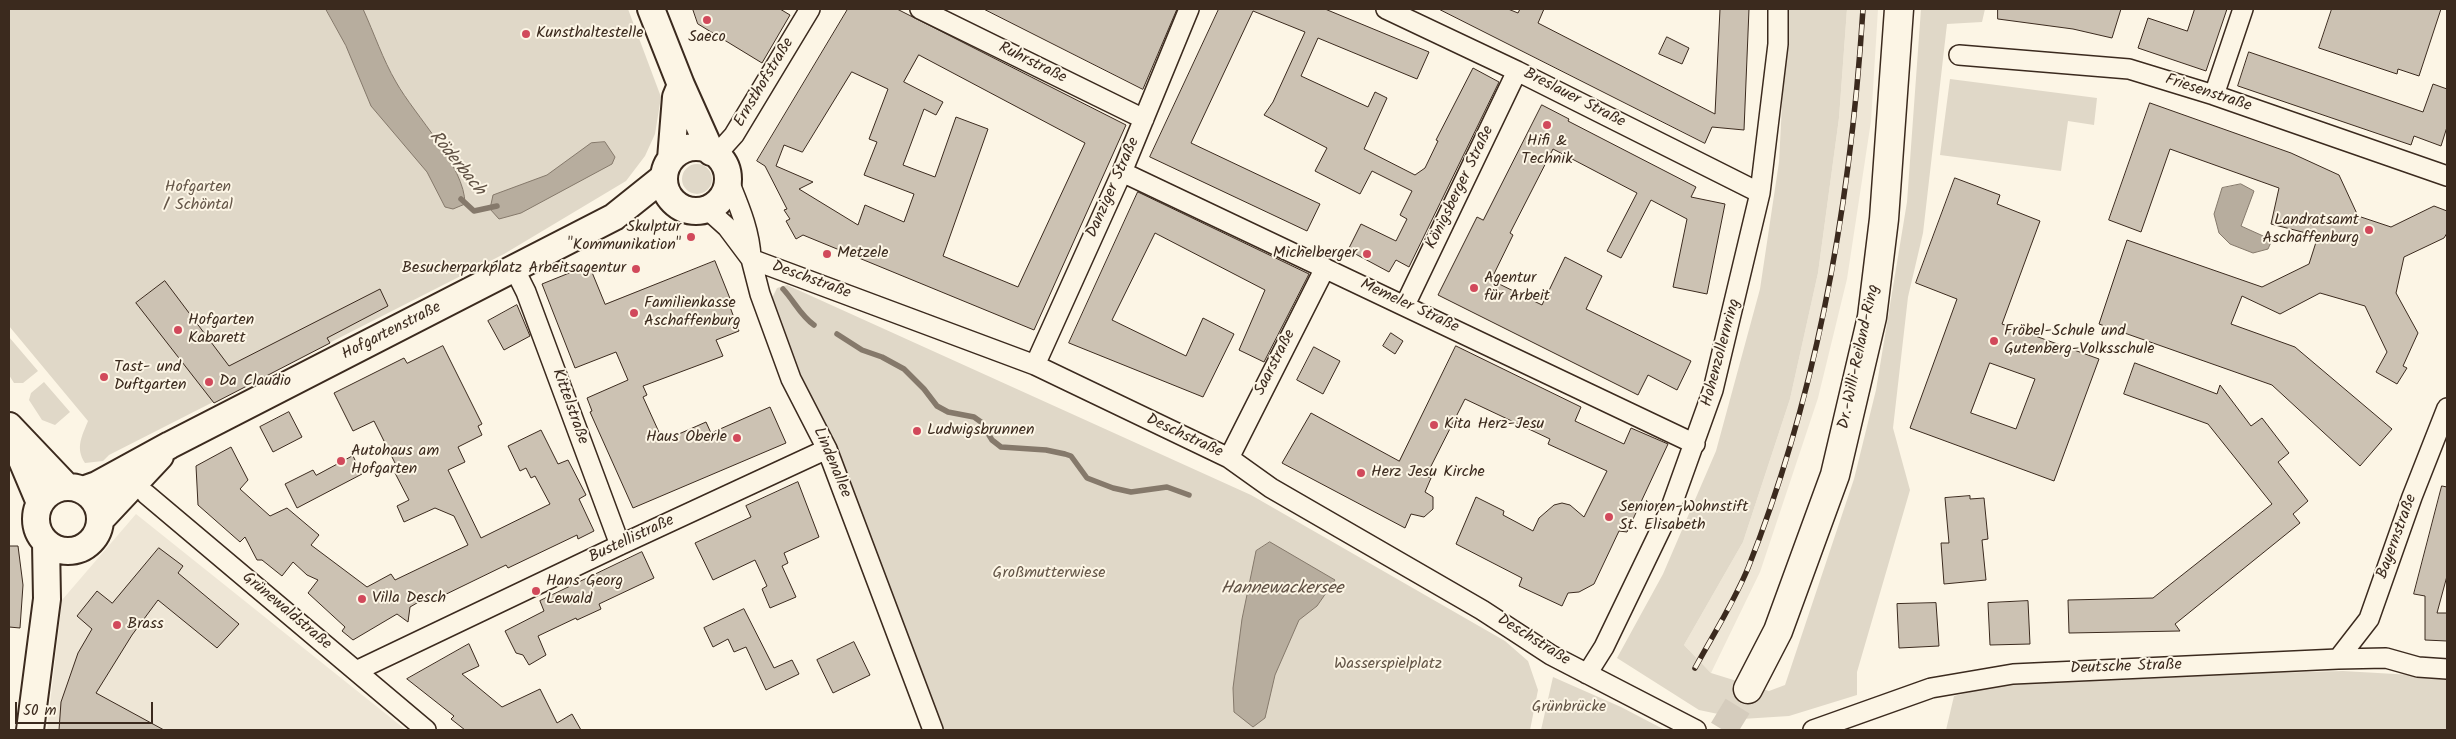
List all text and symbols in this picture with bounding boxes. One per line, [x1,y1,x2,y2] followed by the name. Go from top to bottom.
[701,14,713,26] marker: Saeco
[536,24,643,44] place label: Kunsthaltestelle
[520,28,532,40] marker: Kunsthaltestelle
[688,28,726,48] place label: Saeco
[731,35,799,131] street label: Ernsthofstraße
[995,39,1069,89] street label: Ruhrstraße
[1520,65,1628,133] street label: Breslauer Straße
[2162,71,2254,117] street label: Friesenstraße
[1541,119,1553,131] marker: Hifi & Technik
[1423,123,1499,253] street label: Königsberger Straße
[423,127,489,201] water label: Röderbach
[1521,132,1573,170] place label: Hifi & Technik
[1083,135,1145,241] street label: Danziger Straße
[163,178,233,216] park label: Hofgarten / Schöntal
[2263,211,2359,249] place label: Landratsamt Aschaffenburg
[567,218,681,256] place label: Skulptur "Kommunikation"
[2363,224,2375,236] marker: Landratsamt Aschaffenburg
[685,231,697,243] marker: Skulptur "Kommunikation"
[837,244,888,264] place label: Metzele
[1273,244,1357,264] place label: Michelberger
[821,248,833,260] marker: Metzele
[1361,248,1373,260] marker: Michelberger
[769,258,853,304] street label: Deschstraße
[402,259,626,279] place label: Besucherparkplatz Arbeitsagentur
[630,263,642,275] marker: Besucherparkplatz Arbeitsagentur
[1484,269,1550,307] place label: Agentur für Arbeit
[1357,276,1461,338] street label: Memeler Straße
[1468,282,1480,294] marker: Agentur für Arbeit
[1835,283,1885,431] street label: Dr.-Willi-Reiland-Ring
[644,294,740,332] place label: Familienkasse Aschaffenburg
[1698,297,1746,409] street label: Hohenzollernring
[339,299,445,365] street label: Hofgartenstraße
[628,307,640,319] marker: Familienkasse Aschaffenburg
[188,311,254,349] place label: Hofgarten Kabarett
[2004,322,2155,360] place label: Fröbel-Schule und Gutenberg-Volksschule
[172,324,184,336] marker: Hofgarten Kabarett
[1251,327,1301,399] street label: Saarstraße
[1988,335,2000,347] marker: Fröbel-Schule und Gutenberg-Volksschule
[114,358,187,396] place label: Tast- und Duftgarten
[546,367,592,447] street label: Kittelstraße
[98,371,110,383] marker: Tast- und Duftgarten
[219,372,291,392] place label: Da Claudio
[203,376,215,388] marker: Da Claudio
[1143,411,1225,463] street label: Deschstraße
[1444,415,1544,435] place label: Kita Herz-Jesu
[1428,419,1440,431] marker: Kita Herz-Jesu
[927,421,1035,441] place label: Ludwigsbrunnen
[808,425,854,501] street label: Lindenallee
[911,425,923,437] marker: Ludwigsbrunnen
[646,428,727,448] place label: Haus Oberle
[731,432,743,444] marker: Haus Oberle
[351,442,439,480] place label: Autohaus am Hofgarten
[335,455,347,467] marker: Autohaus am Hofgarten
[1371,463,1485,483] place label: Herz Jesu Kirche
[1355,467,1367,479] marker: Herz Jesu Kirche
[2374,492,2422,582] street label: Bayernstraße
[1619,498,1749,536] place label: Senioren-Wohnstift St. Elisabeth
[1603,511,1615,523] marker: Senioren-Wohnstift St. Elisabeth
[586,512,678,568] street label: Bustellistraße
[993,564,1105,584] park label: Großmutterwiese
[237,569,335,655] street label: Grünewaldstraße
[546,572,623,610] place label: Hans Georg Lewald
[1221,579,1343,601] water label: Hannewackersee
[530,585,542,597] marker: Hans Georg Lewald
[372,589,446,609] place label: Villa Desch
[356,593,368,605] marker: Villa Desch
[1493,611,1573,671] street label: Deschstraße
[127,615,164,635] place label: Brass
[111,619,123,631] marker: Brass
[1334,655,1442,675] park label: Wasserspielplatz
[2070,656,2182,680] street label: Deutsche Straße
[18,692,155,724] scale bar
[1532,698,1606,718] park label: Grünbrücke
[23,699,57,723] text: 50 m

